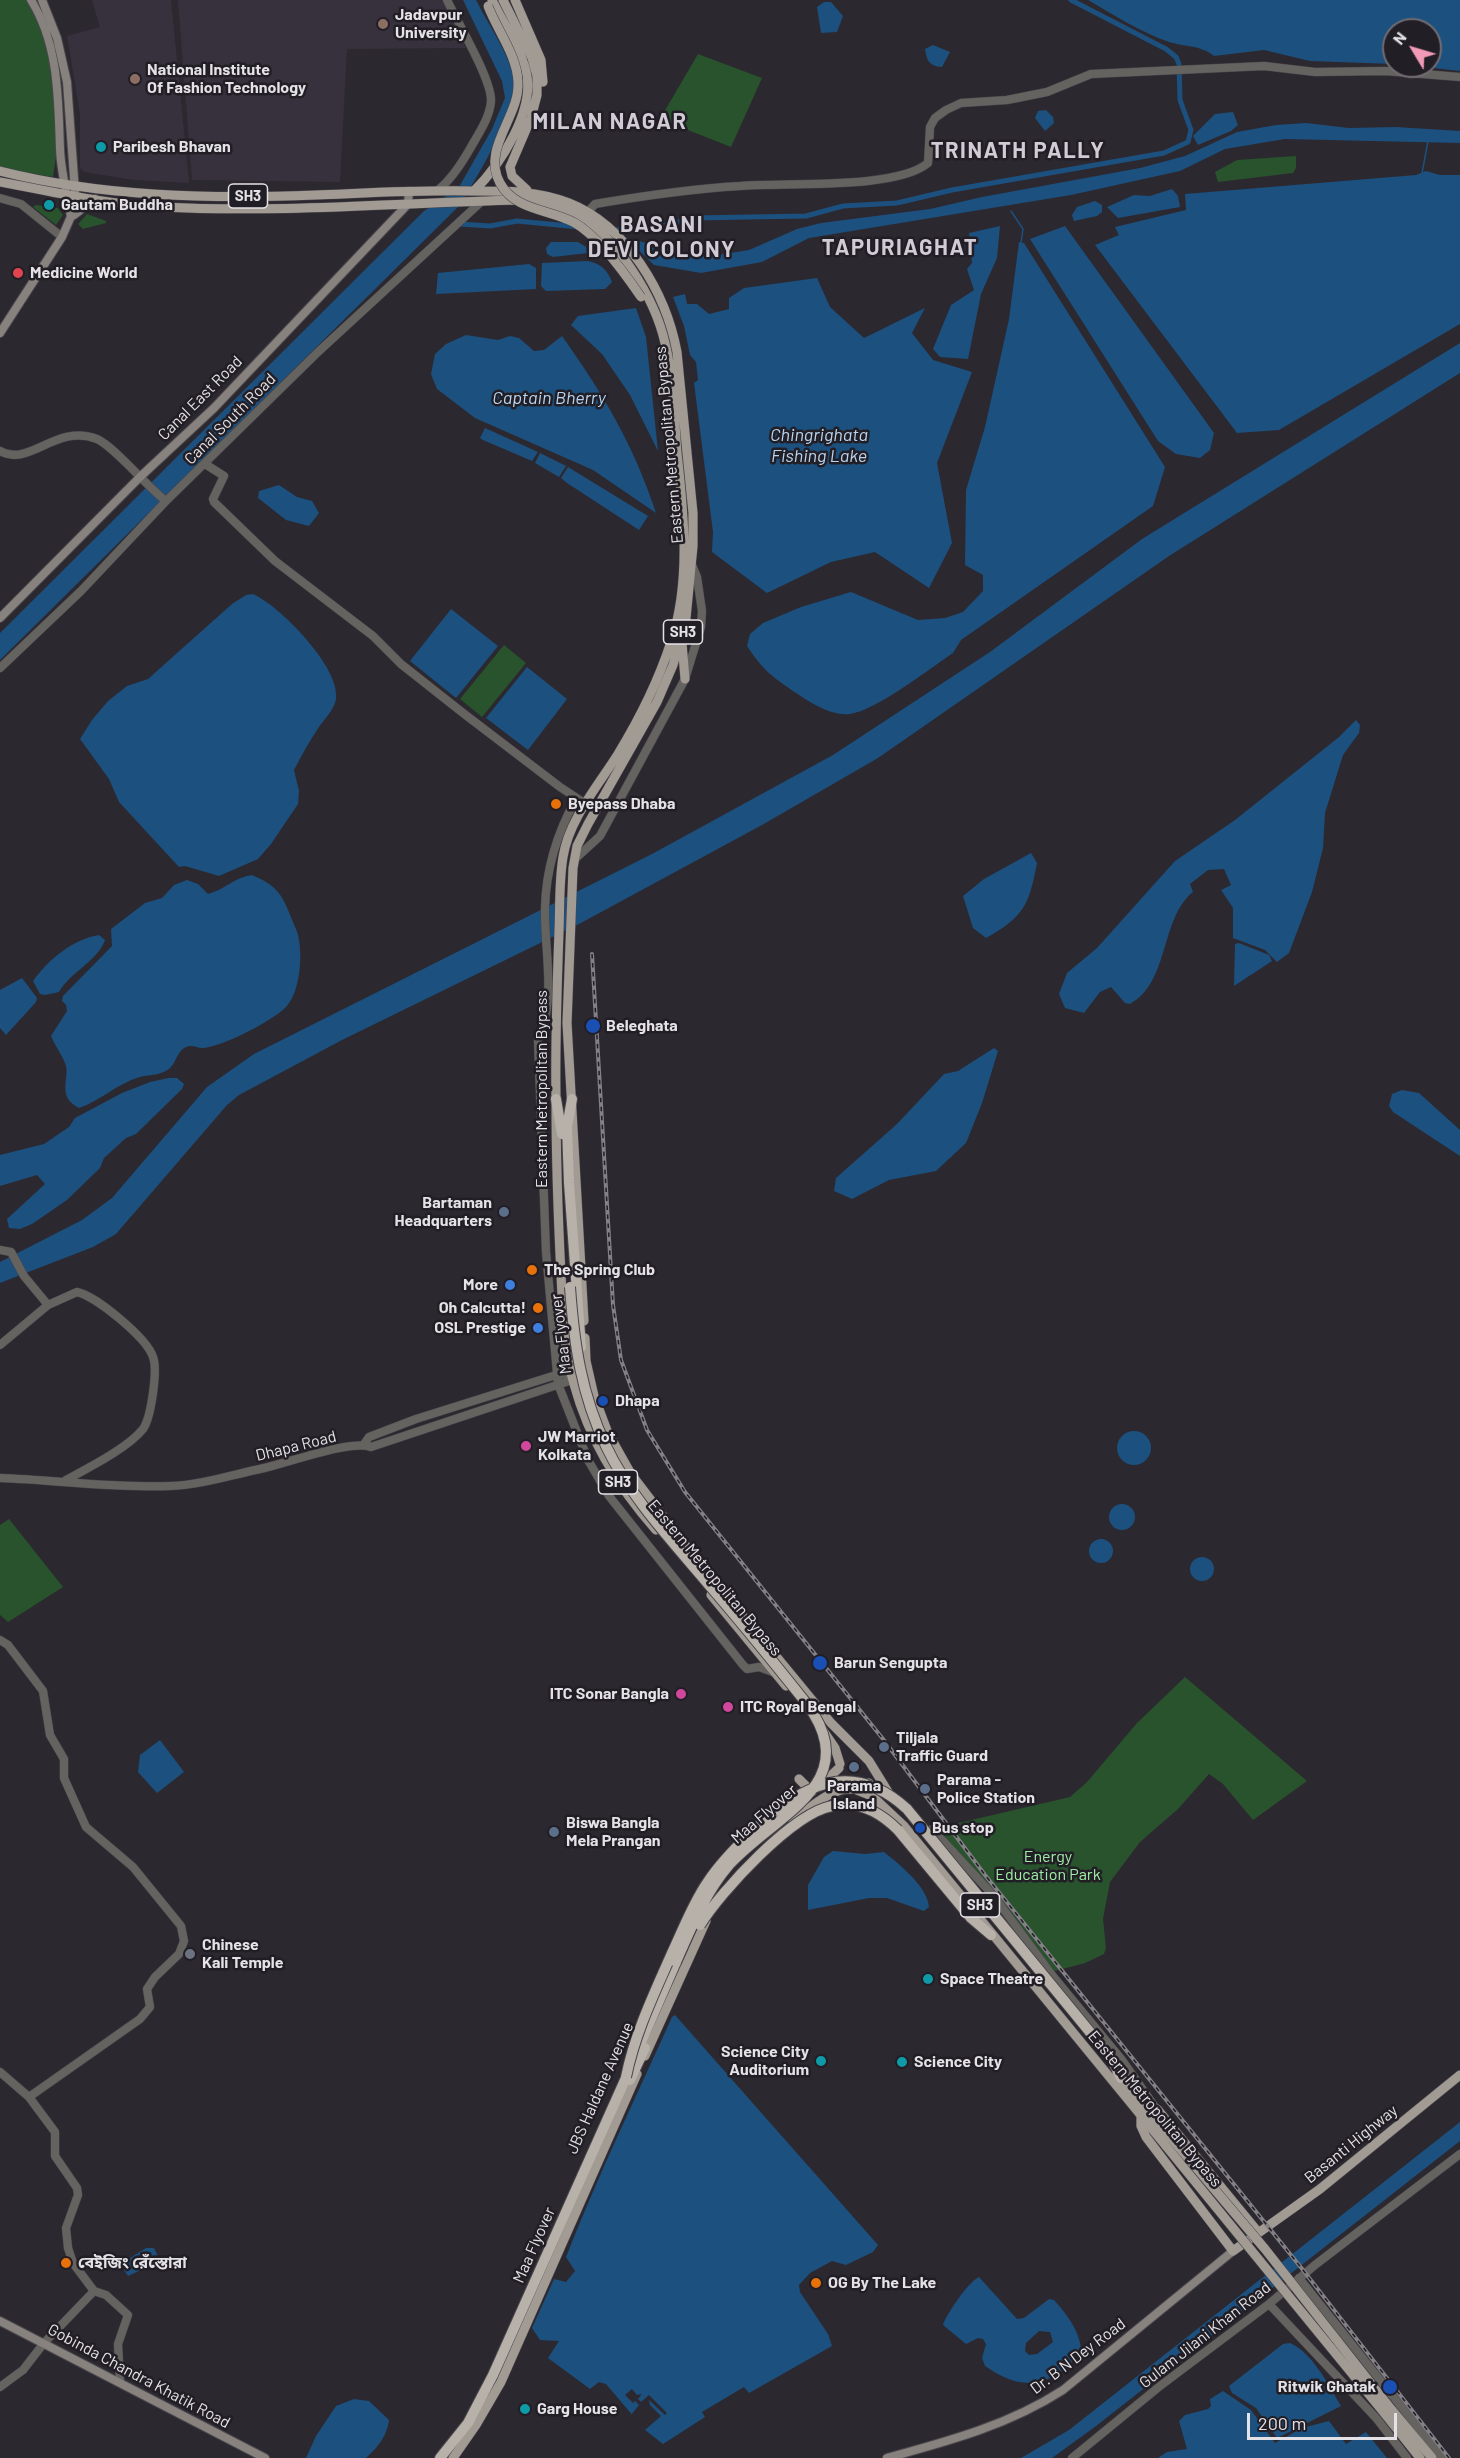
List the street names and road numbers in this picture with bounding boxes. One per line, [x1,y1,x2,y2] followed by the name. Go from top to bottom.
[228,184,268,208] road number: SH3
[651,346,687,544] street label: Eastern Metropolitan Bypass
[154,352,246,444] street label: Canal East Road
[180,369,280,469] street label: Canal South Road
[664,620,702,644] road number: SH3
[532,990,552,1188] street label: Eastern Metropolitan Bypass
[547,1293,575,1375] street label: Maa Flyover
[254,1427,338,1465] street label: Dhapa Road
[598,1470,638,1494] road number: SH3
[644,1496,786,1660] street label: Eastern Metropolitan Bypass
[727,1780,801,1848] street label: Maa Flyover
[960,1893,1000,1917] road number: SH3
[562,2019,638,2157] street label: JBS Haldane Avenue
[1084,2027,1226,2191] street label: Eastern Metropolitan Bypass
[1301,2101,1401,2187] street label: Basanti Highway
[509,2204,559,2286] street label: Maa Flyover
[1135,2278,1275,2392] street label: Gulam Jilani Khan Road
[1027,2314,1129,2398] street label: Dr. B N Dey Road
[44,2320,234,2432] street label: Gobinda Chandra Khatik Road

